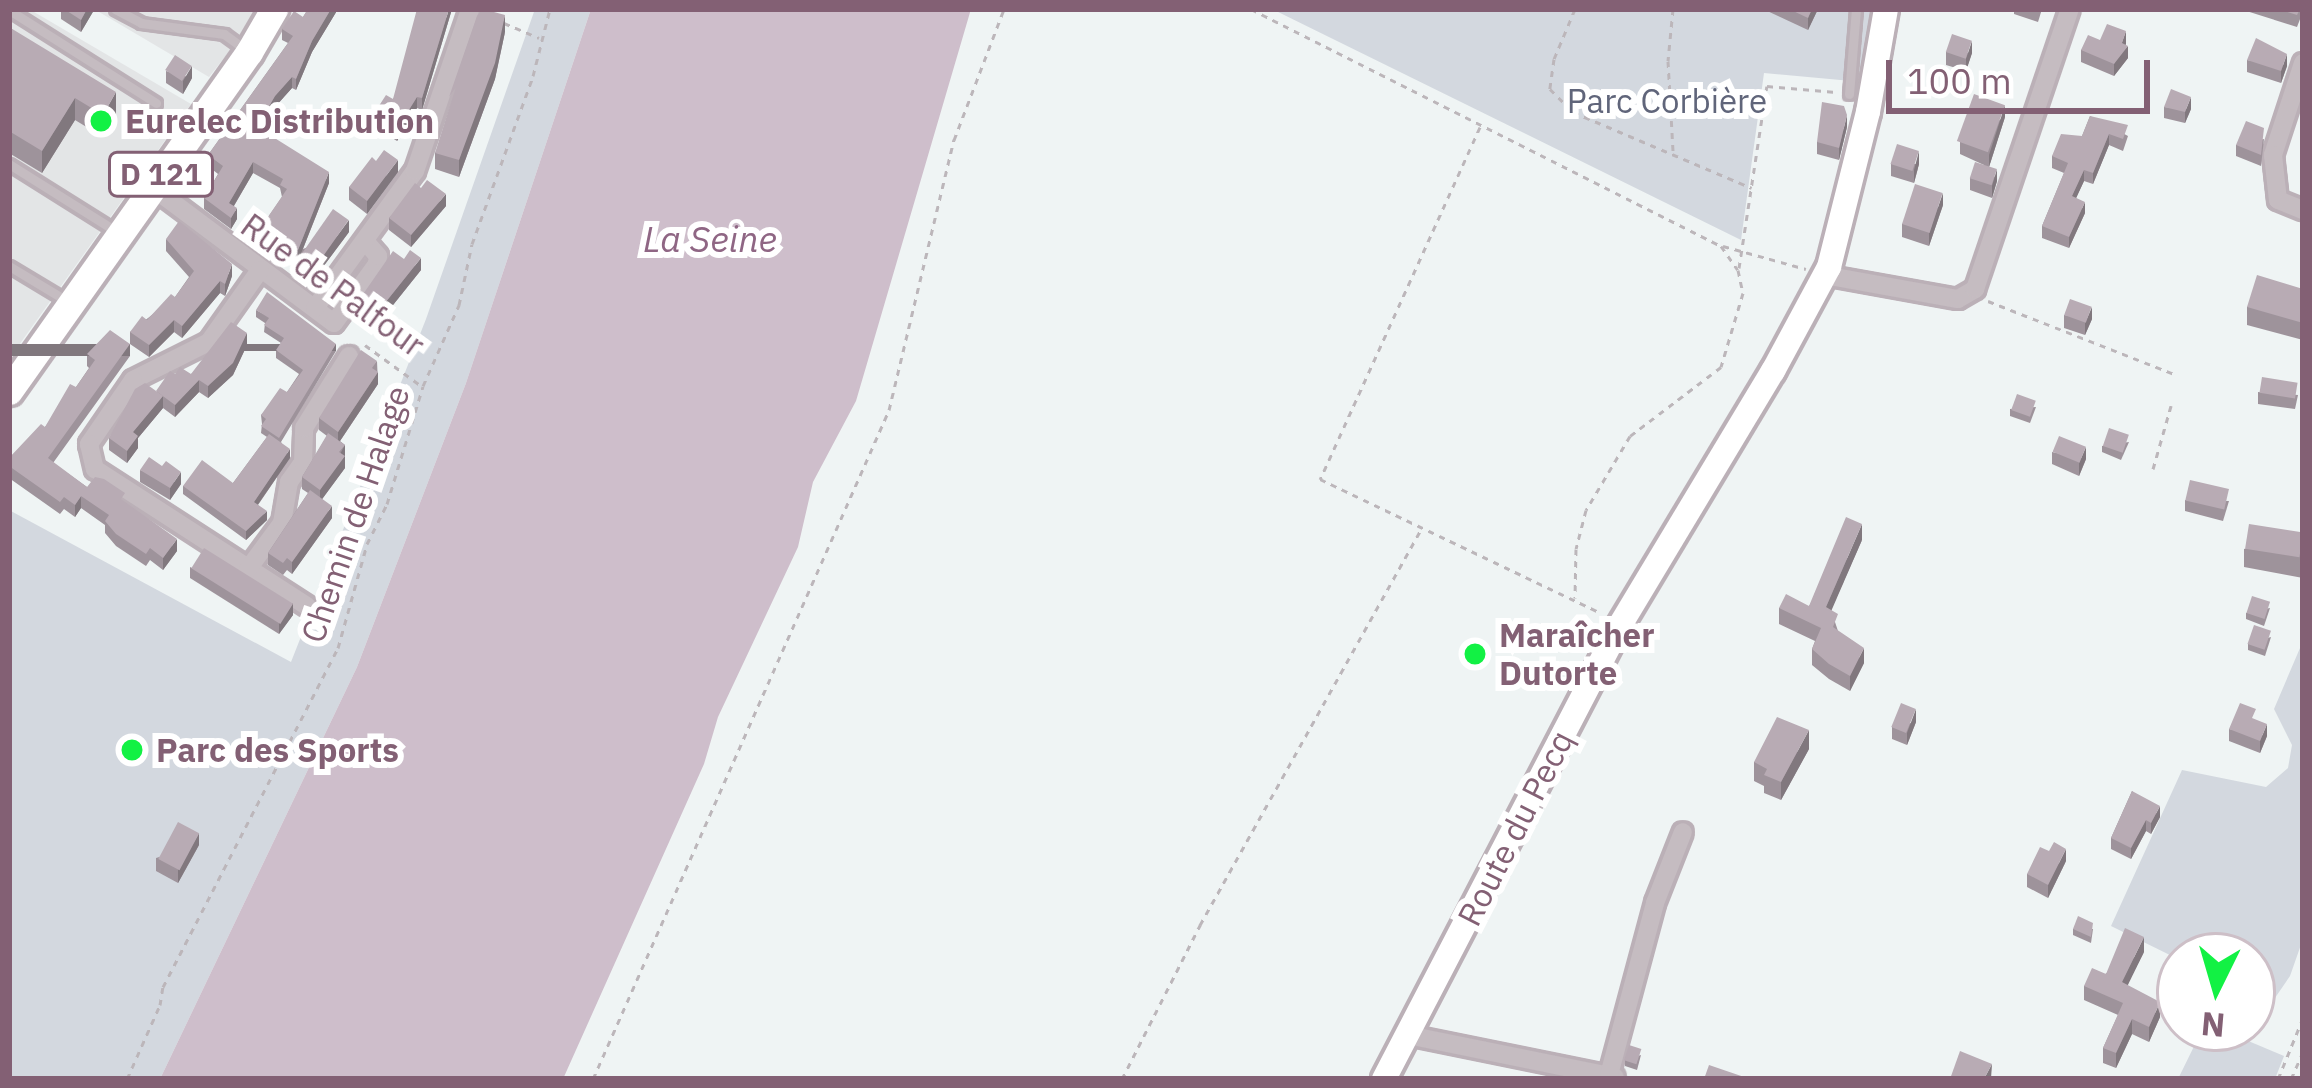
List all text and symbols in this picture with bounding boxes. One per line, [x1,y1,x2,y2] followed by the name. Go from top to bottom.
[1892,36,2156,110] scale bar
[1907,57,2012,104] text: 100 m
[1567,81,1767,121] park label: Parc Corbière
[125,101,434,141] place label: Eurelec Distribution
[88,108,114,134] marker: Eurelec Distribution
[107,150,215,198] road number: D 121
[234,205,432,365] street label: Rue de Palfour
[643,217,777,261] water label: La Seine
[293,380,417,648] street label: Chemin de Halage
[1499,615,1654,693] place label: Maraîcher Dutorte
[1462,641,1488,667] marker: Maraîcher Dutorte
[1449,724,1581,932] street label: Route du Pecq
[156,730,399,770] place label: Parc des Sports
[119,737,145,763] marker: Parc des Sports
[2156,932,2276,1052] north arrow
[2199,1003,2227,1048] text: N

